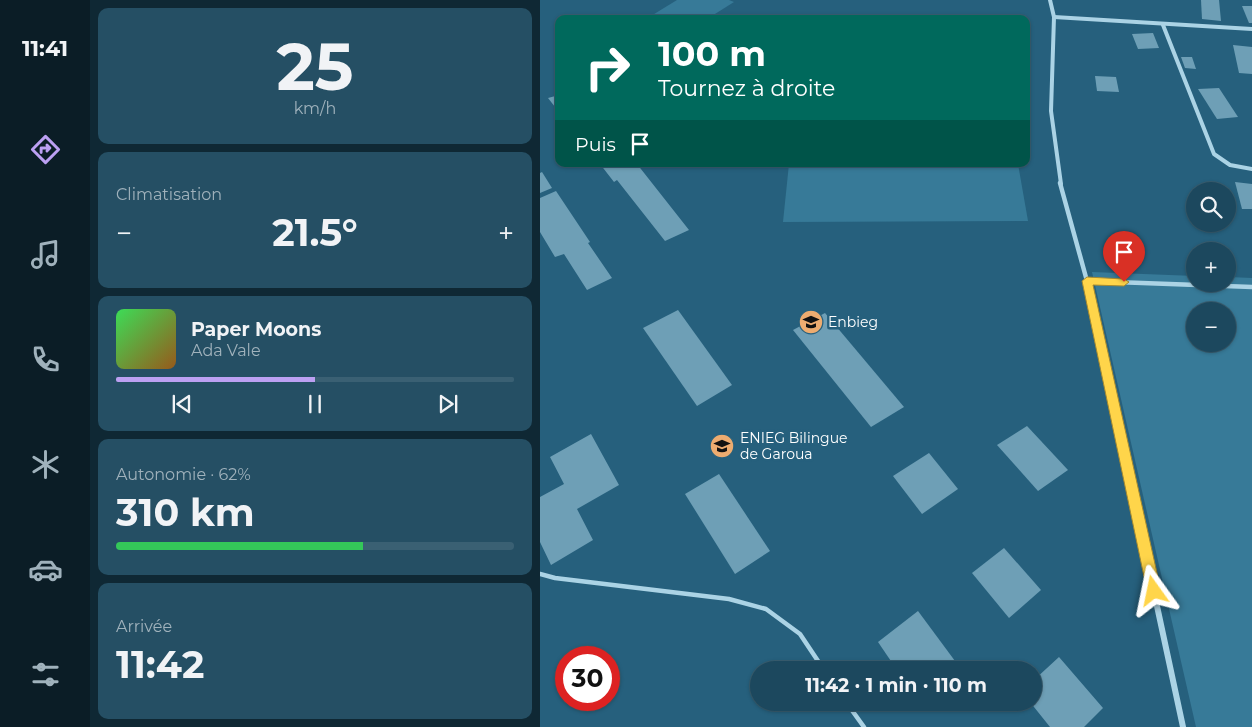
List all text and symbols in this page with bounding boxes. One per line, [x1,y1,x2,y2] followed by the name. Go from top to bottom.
[276,27,354,106] text: 25
[658,32,766,75] text: 100 m
[22,35,68,62] text: 11:41
[575,35,640,100] icon: right
[658,75,835,102] text: Tournez à droite
[294,99,336,118] text: km/h
[626,130,654,158] icon: arrive
[28,132,63,167] icon: directions
[575,133,616,156] text: Puis
[1186,182,1236,352] map controls
[1186,182,1236,232] button: search
[116,185,222,204] text: Climatisation
[272,209,358,256] text: 21.5°
[116,216,132,250] text: −
[498,216,514,250] text: +
[1103,231,1145,282] pin
[28,237,63,272] icon: music
[1110,238,1138,266] icon: arrive
[1186,242,1236,292] button: +
[1186,302,1236,352] button: −
[798,309,824,335] school or university icon: Enbieg
[828,313,878,331] place label: Enbieg
[191,318,321,341] text: Paper Moons
[191,341,261,360] text: Ada Vale
[28,342,63,377] icon: phone
[168,390,196,418] icon: previous
[301,390,329,418] icon: pause
[434,390,462,418] icon: next
[740,429,848,463] place label: ENIEG Bilingue de Garoua
[709,433,735,459] school or university icon: ENIEG Bilingue de Garoua
[28,447,63,482] icon: climate
[116,465,251,484] text: Autonomie · 62%
[116,489,255,536] text: 310 km
[28,552,63,587] icon: car
[1127,564,1179,616] position arrow
[116,617,172,636] text: Arrivée
[116,641,204,688] text: 11:42
[555,646,620,711] speed limit sign: 30
[28,657,63,692] icon: filters
[805,674,987,697] text: 11:42 · 1 min · 110 m

